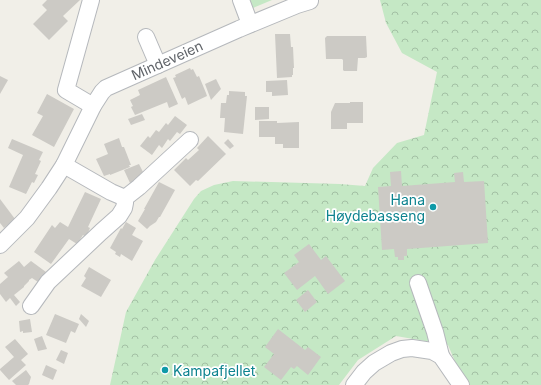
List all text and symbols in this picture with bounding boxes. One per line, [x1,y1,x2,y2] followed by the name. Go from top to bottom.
[129,37,205,83] street label: Mindeveien
[326,191,425,224] place label: Hana Høydebasseng
[428,202,438,212] marker: Hana Høydebasseng
[173,362,256,379] place label: Kampafjellet
[160,365,170,375] marker: Kampafjellet

